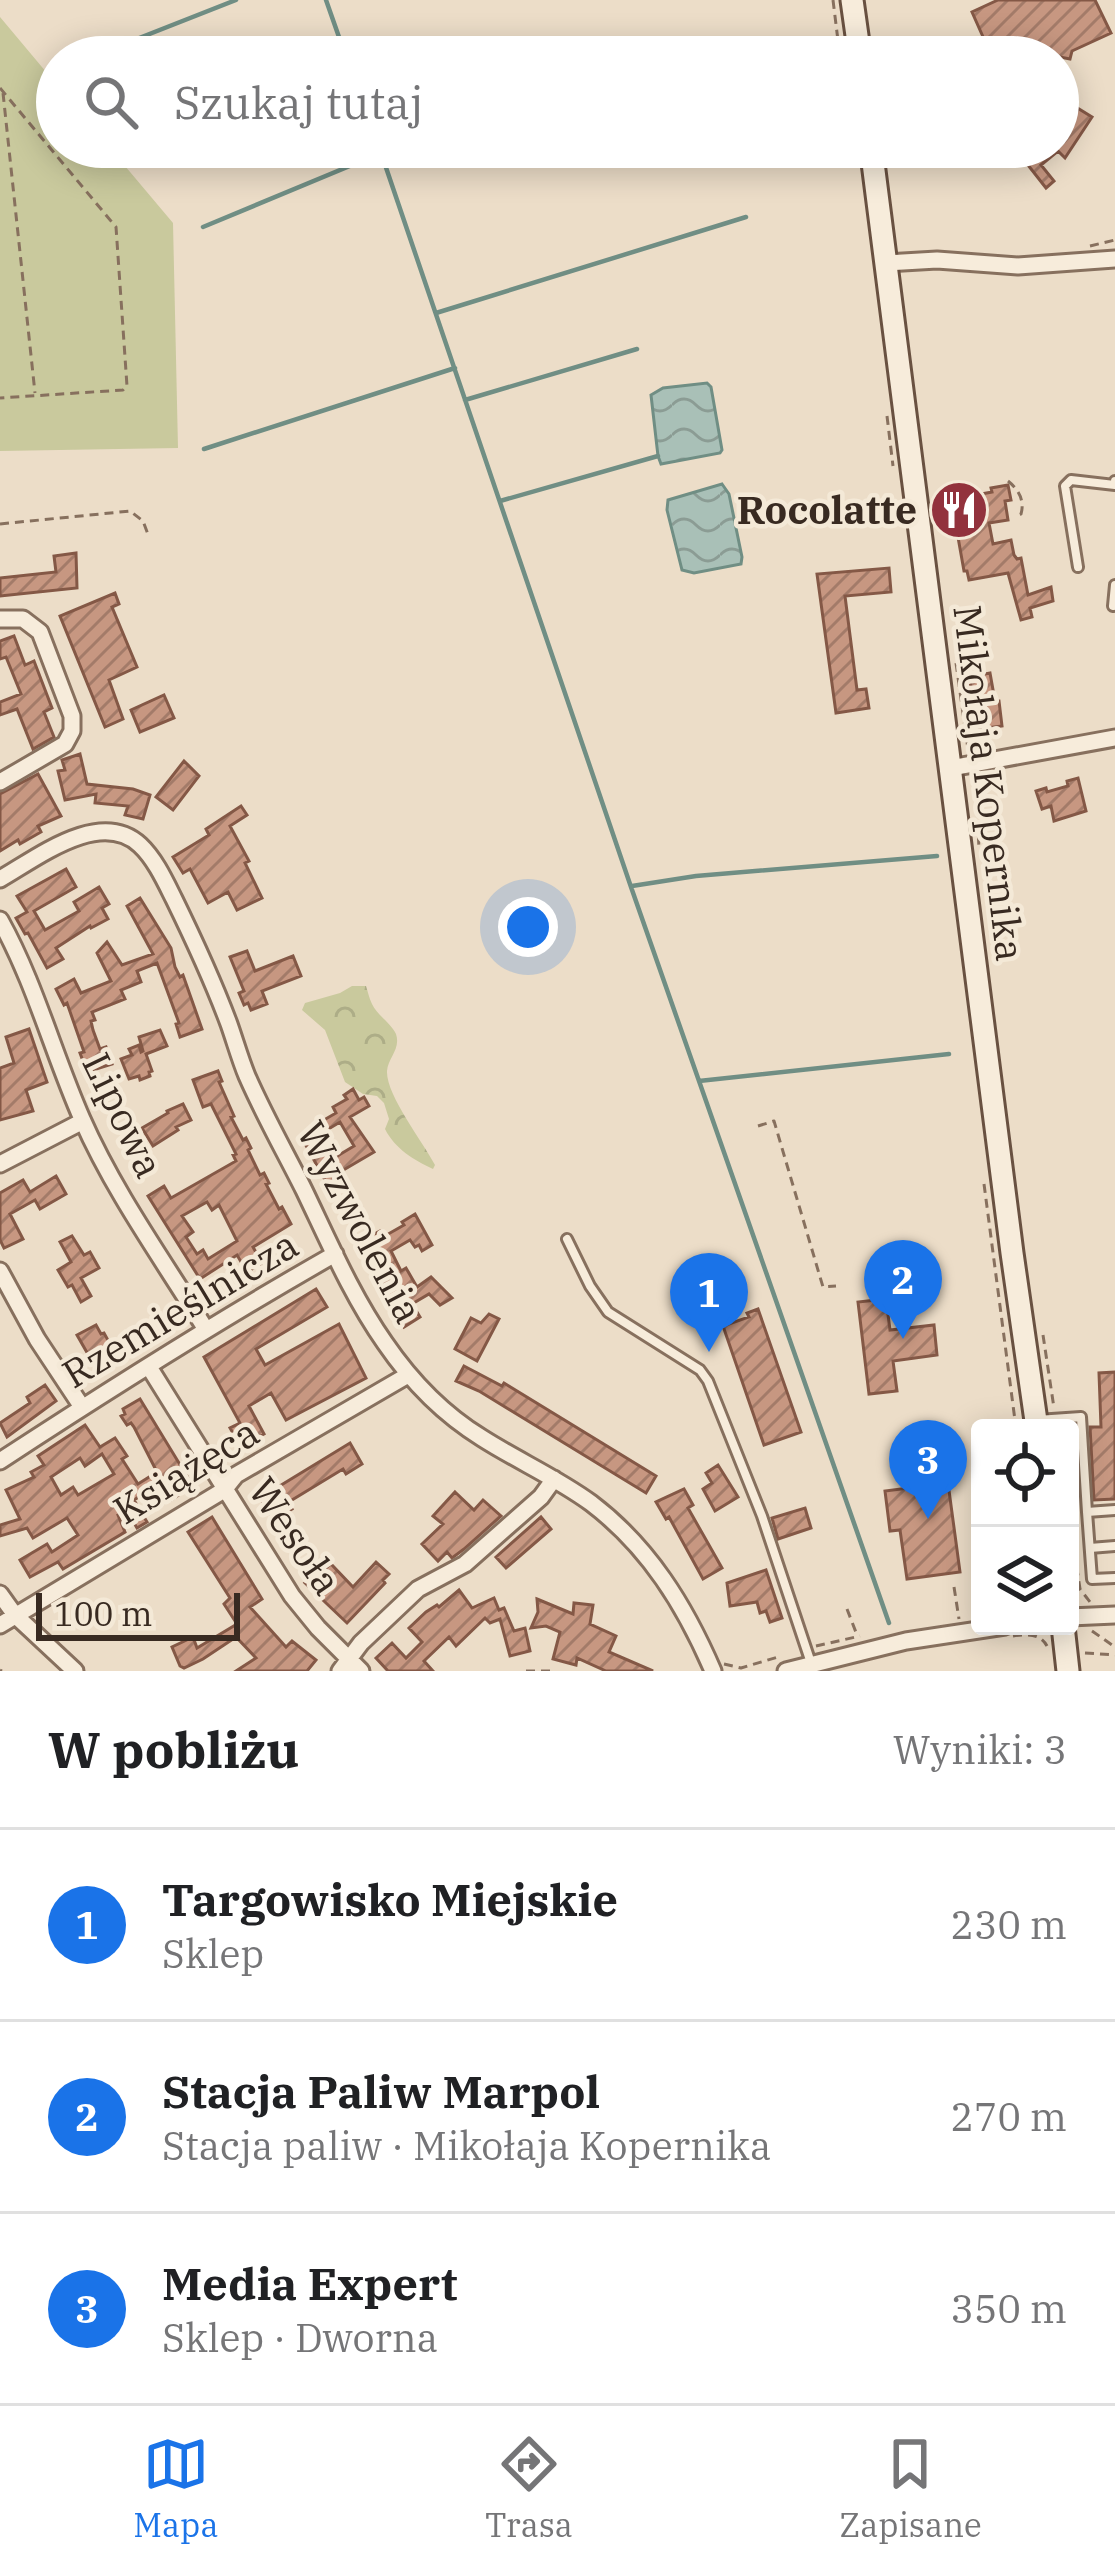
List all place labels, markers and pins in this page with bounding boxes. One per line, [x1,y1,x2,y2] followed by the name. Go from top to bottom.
[928,479,990,541] restaurant icon: Rocolatte
[737,484,917,535] place label: Rocolatte
[864,1240,942,1339] pin: 2
[670,1253,748,1352] pin: 1
[889,1420,967,1519] pin: 3

